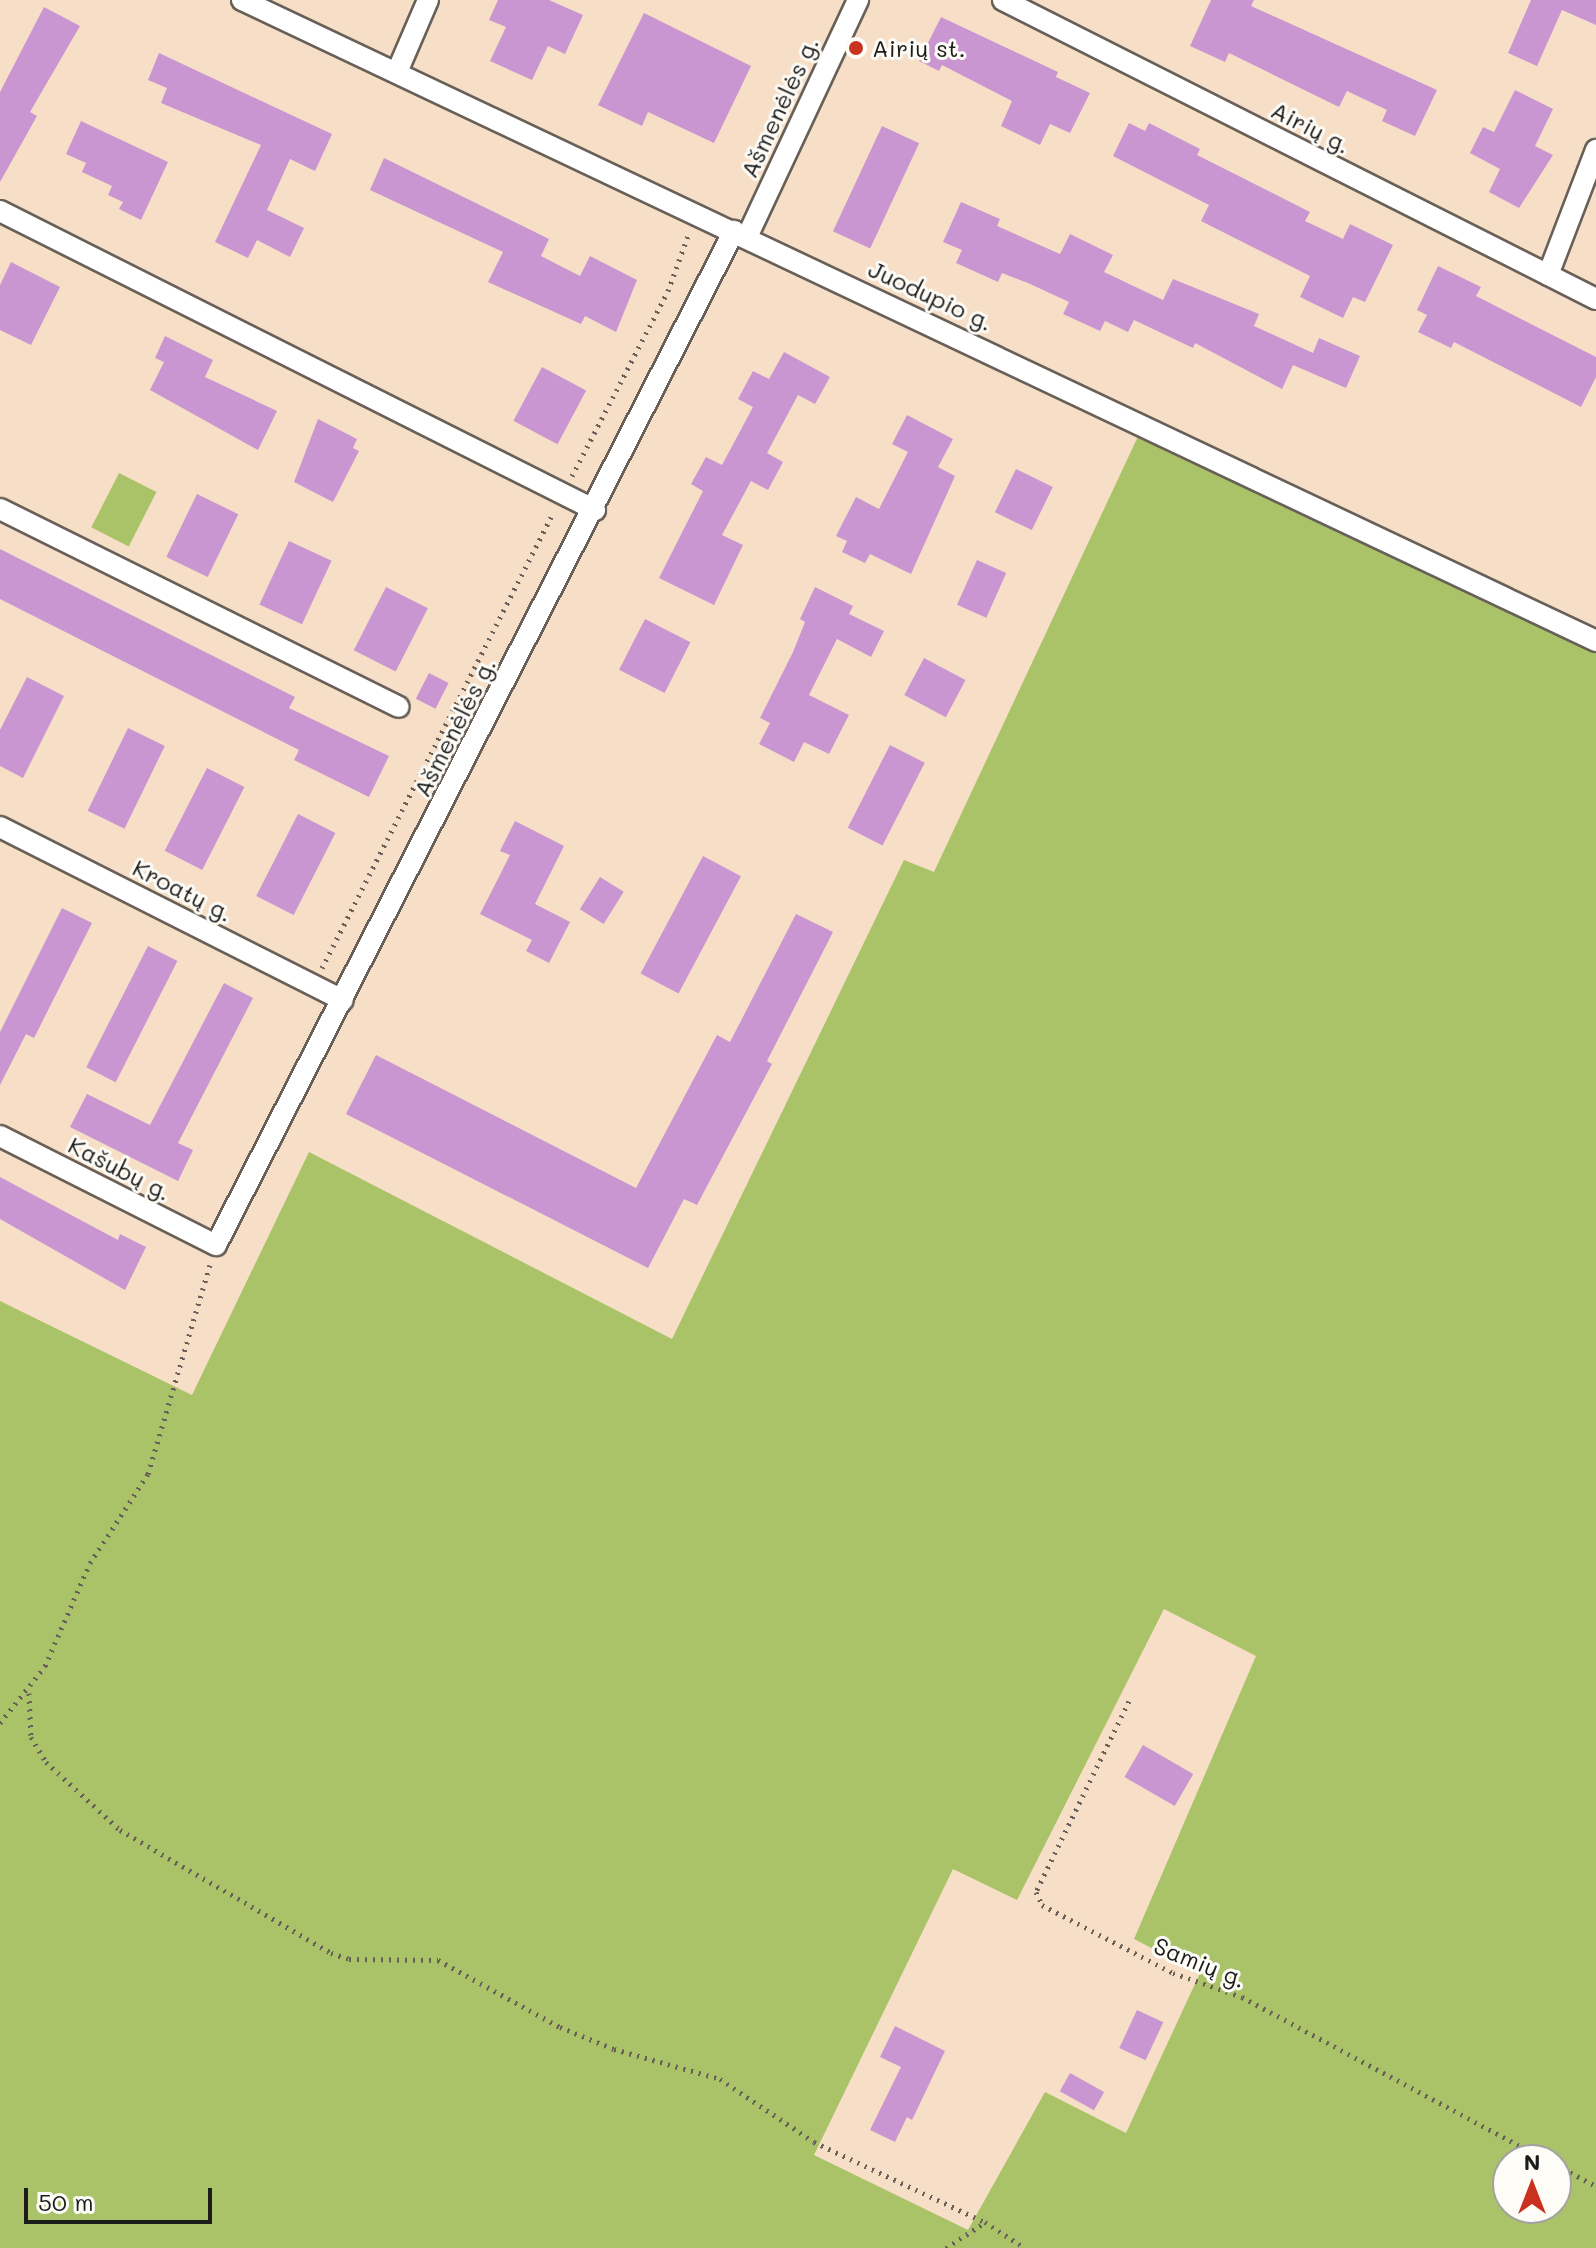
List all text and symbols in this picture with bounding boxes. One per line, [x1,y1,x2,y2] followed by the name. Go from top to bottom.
[734,32,824,182] street label: Ašmenėlės g.
[872,34,965,62] place label: Airių st.
[847,39,865,57] marker: Airių st.
[1267,95,1355,159] street label: Airių g.
[864,254,998,336] street label: Juodupio g.
[407,653,501,801] street label: Ašmenėlės g.
[128,853,238,927] street label: Kroatų g.
[64,1130,176,1206] street label: Kašubų g.
[1150,1931,1250,1993] street label: Samių g.
[1492,2144,1572,2224] north arrow
[1524,2147,1540,2176] text: N
[28,2172,216,2222] scale bar
[38,2186,94,2217] text: 50 m

